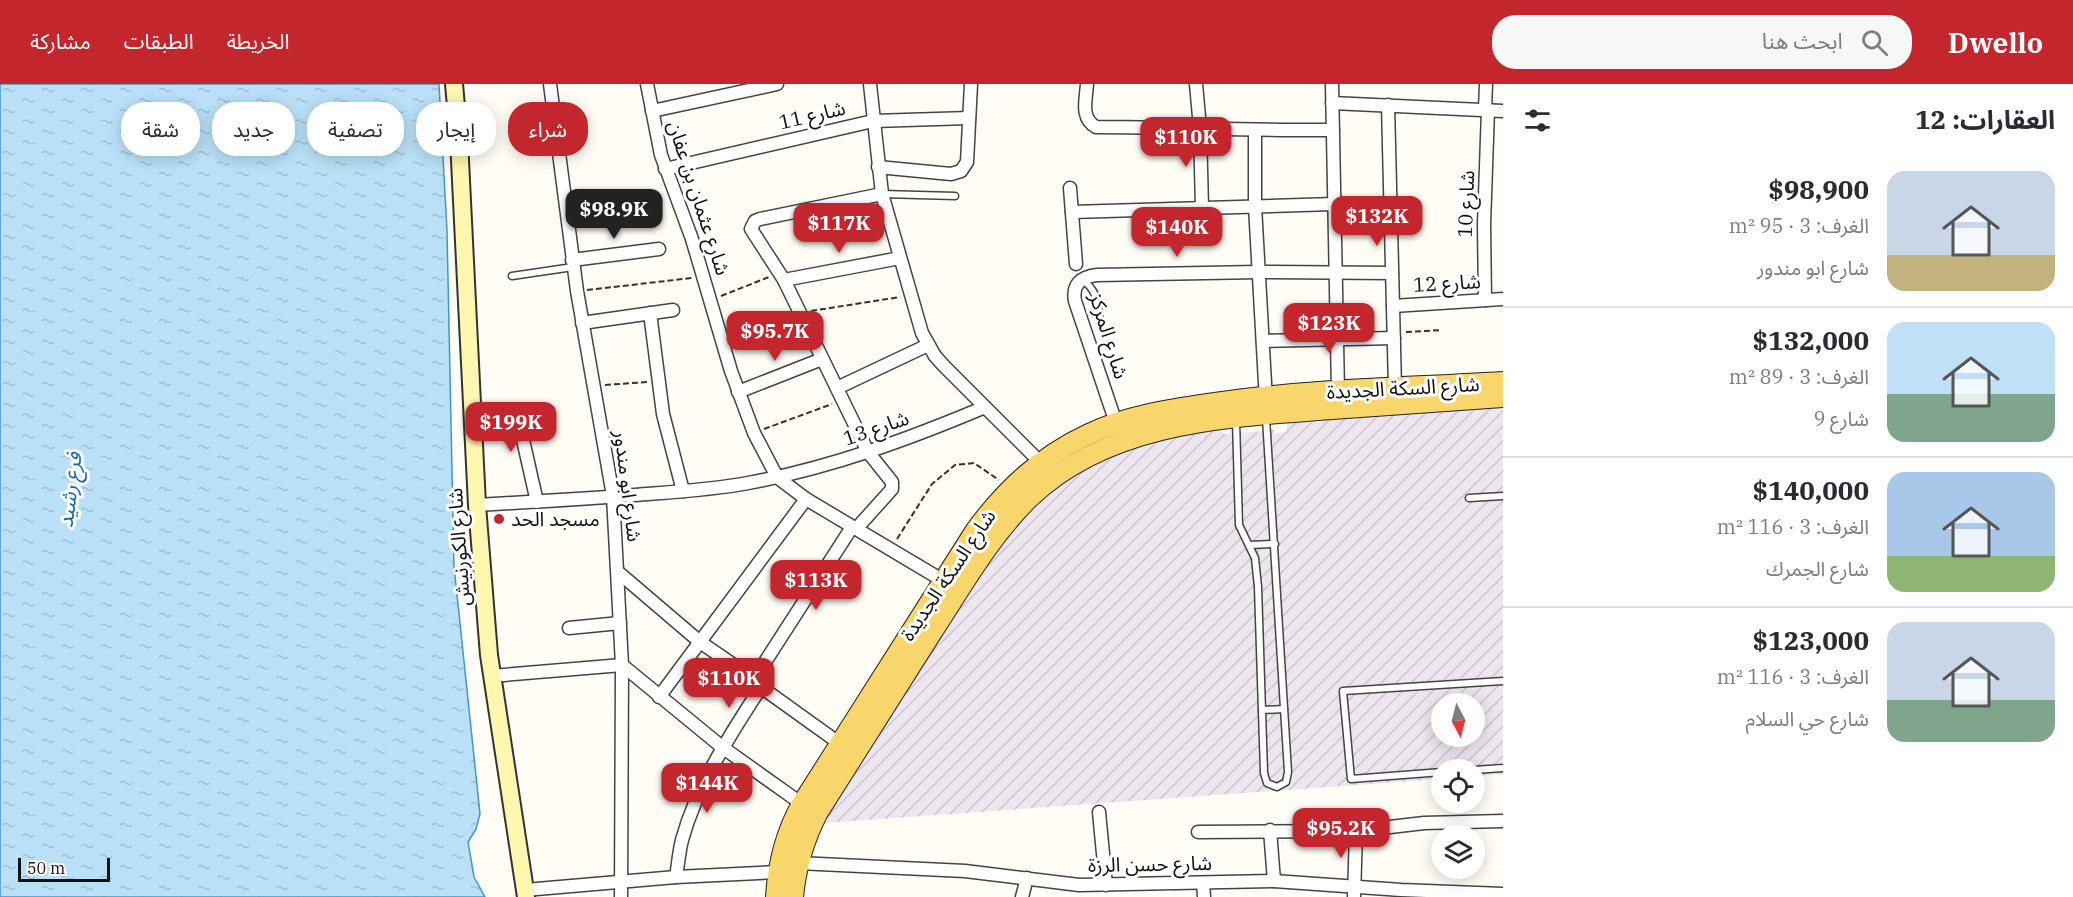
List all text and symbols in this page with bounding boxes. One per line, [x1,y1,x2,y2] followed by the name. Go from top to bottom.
[1492,15,1912,69] search box
[1948,24,2043,61] text: Dwello
[1762,26,1843,55] text: ابحث هنا
[1858,26,1891,59] icon: search
[30,27,91,55] text: مشاركة
[124,27,194,55] text: الطبقات
[227,27,290,55] text: الخريطة
[776,94,848,137] street label: شارع 11
[121,102,200,156] chip: شقة
[212,102,295,156] chip: جديد
[307,102,404,156] chip: تصفية
[416,102,496,156] chip: إيجار
[508,102,588,156] chip: شراء
[1915,102,2055,136] text: العقارات: 12
[1521,104,1554,137] icon: filters
[660,117,737,279] street label: شارع عثمان بن عفان
[1144,117,1228,168] pin: $110K
[1154,123,1218,150] text: $110K
[1451,170,1482,238] street label: شارع 10
[1768,172,1869,206] text: $98,900
[565,189,663,240] pin: $98.9K
[580,195,648,222] text: $98.9K
[1935,195,2007,267] icon: home
[1335,196,1419,247] pin: $132K
[1345,202,1409,229] text: $132K
[797,203,881,254] pin: $117K
[1135,207,1219,258] pin: $140K
[807,209,871,236] text: $117K
[1729,212,1869,239] text: الغرف: 3 · 95 m²
[1145,213,1209,240] text: $140K
[1757,254,1869,281] text: شارع ابو مندور
[1413,267,1482,300] street label: شارع 12
[1081,289,1135,383] street label: شارع المركز
[1287,303,1371,354] pin: $123K
[1297,309,1361,336] text: $123K
[726,311,824,362] pin: $95.7K
[741,317,809,344] text: $95.7K
[1753,323,1869,357] text: $132,000
[1935,346,2007,418] icon: home
[1729,363,1869,390] text: الغرف: 3 · 89 m²
[1326,370,1480,407] street label: شارع السكة الجديدة
[469,402,553,453] pin: $199K
[839,404,913,453] street label: شارع 13
[1813,405,1869,432] text: شارع 9
[479,408,543,435] text: $199K
[606,428,649,543] street label: شارع ابو مندور
[51,449,91,529] water label: فرع رشيد
[1753,473,1869,507] text: $140,000
[441,487,478,607] street label: شارع الكورنيش
[1935,496,2007,568] icon: home
[894,504,1003,647] street label: شارع السكة الجديدة
[511,505,600,532] place label: مسجد الحد
[492,512,506,526] marker: مسجد الحد
[1717,513,1869,540] text: الغرف: 3 · 116 m²
[1766,555,1869,582] text: شارع الجمرك
[774,560,858,611] pin: $113K
[784,566,848,593] text: $113K
[1753,623,1869,657] text: $123,000
[1935,646,2007,718] icon: home
[687,658,771,709] pin: $110K
[1717,663,1869,690] text: الغرف: 3 · 116 m²
[697,664,761,691] text: $110K
[1431,693,1485,747] north arrow
[1431,693,1485,879] map controls
[1746,705,1869,732] text: شارع حي السلام
[1431,759,1485,813] button: locate
[665,763,749,814] pin: $144K
[675,769,739,796] text: $144K
[1292,808,1390,859] pin: $95.2K
[1307,814,1375,841] text: $95.2K
[1431,825,1485,879] button: layers
[1088,849,1212,880] street label: شارع حسن الرزة
[18,855,110,882] scale bar
[27,858,65,878] text: 50 m

